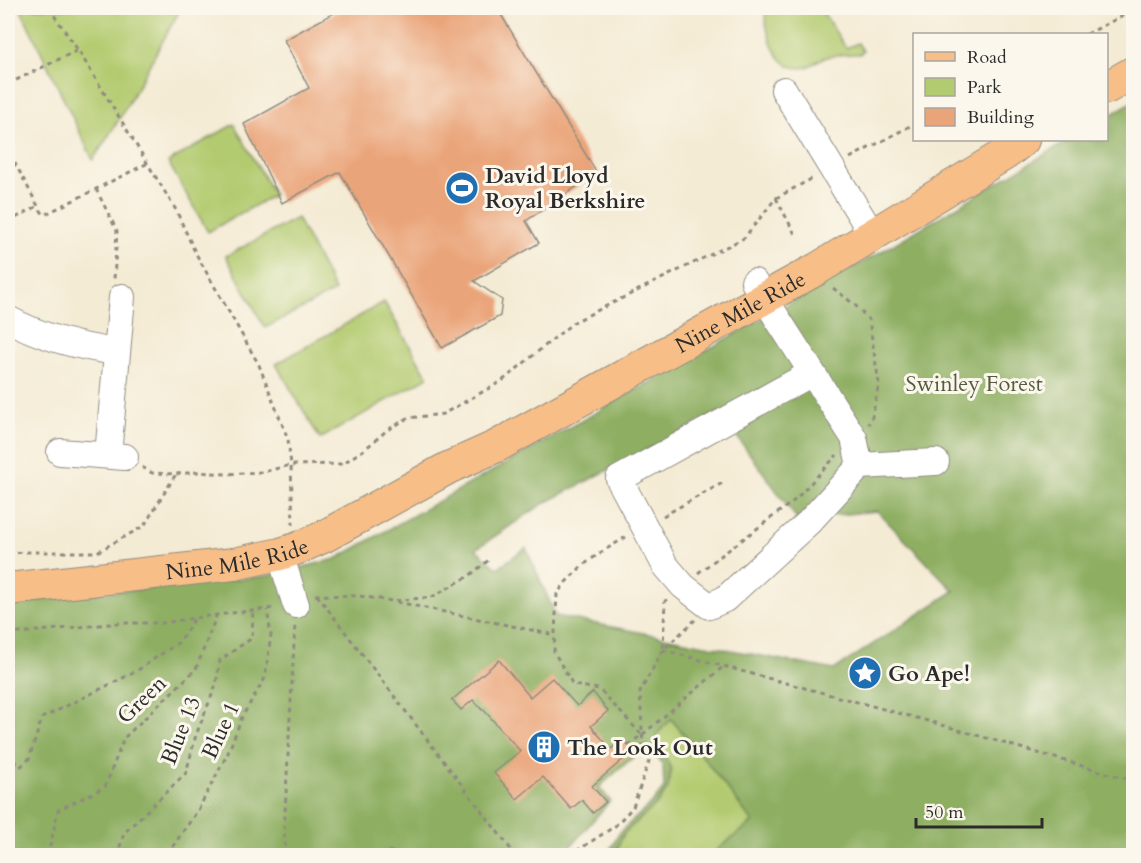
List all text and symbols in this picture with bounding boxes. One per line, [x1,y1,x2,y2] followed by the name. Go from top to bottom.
[913,33,1108,141] legend
[967,45,1007,70] text: Road
[967,75,1002,100] text: Park
[967,105,1035,130] text: Building
[485,161,645,216] place label: David Lloyd Royal Berkshire
[444,170,480,206] sports icon: David Lloyd Royal Berkshire
[670,264,811,361] street label: Nine Mile Ride
[905,369,1043,399] park label: Swinley Forest
[164,531,314,587] street label: Nine Mile Ride
[847,655,883,691] place icon: Go Ape!
[888,659,970,689] place label: Go Ape!
[110,668,173,731] street label: Green
[154,692,208,769] street label: Blue 13
[195,697,247,764] street label: Blue 1
[526,729,562,765] building icon: The Look Out
[567,733,713,763] place label: The Look Out
[916,791,1042,829] scale bar
[925,800,964,825] text: 50 m

